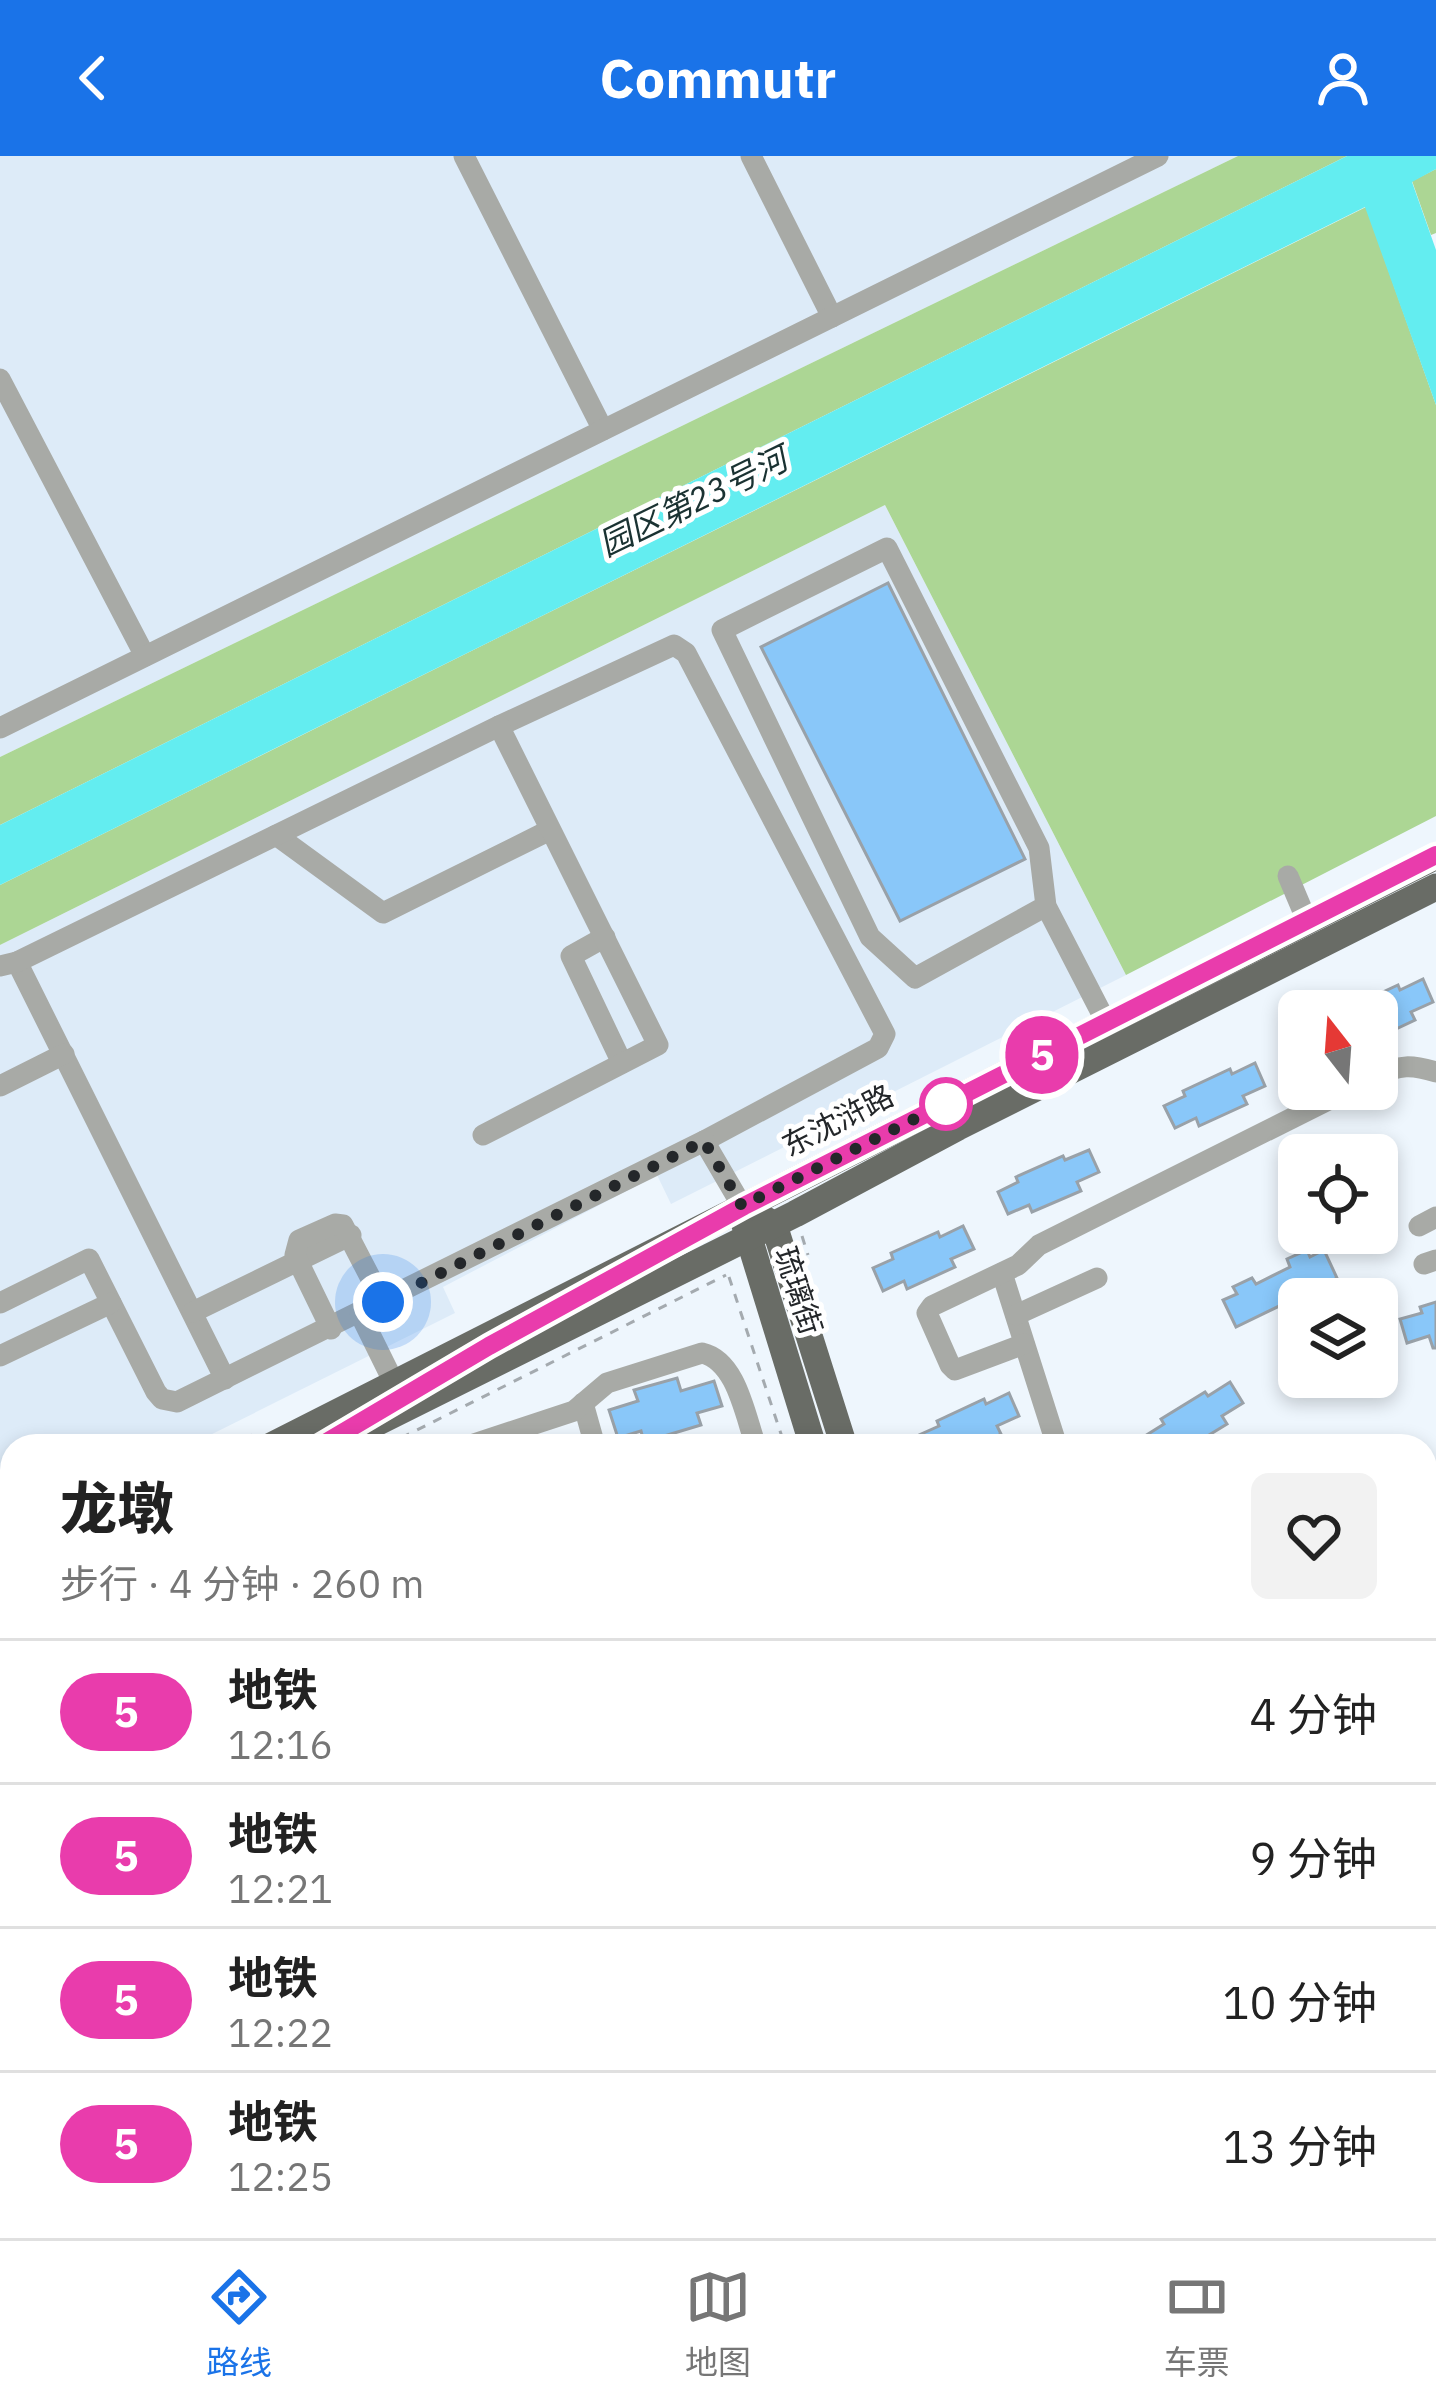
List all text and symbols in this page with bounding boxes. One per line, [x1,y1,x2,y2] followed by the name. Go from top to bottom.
[600,43,836,113] text: Commutr
[60,45,126,111] icon: back
[1310,45,1376,111] icon: person
[591,434,800,565] water label: 园区第23号河
[1278,990,1398,1110] north arrow
[1278,990,1398,1398] map controls
[1003,1016,1081,1094] line badge: 5
[1029,1027,1055,1082] text: 5
[775,1075,900,1164] street label: 东沈浒路
[921,1079,971,1129] unlabelled marker
[1278,1134,1398,1254] button: locate
[767,1242,832,1339] street label: 琉璃街
[353,1272,413,1332] your location
[1278,1278,1398,1398] button: layers
[60,1471,174,1545] text: 龙墩
[1251,1473,1377,1599] button: heart
[60,1558,424,1609] text: 步行 · 4 分钟 · 260 m
[228,1660,318,1718] text: 地铁
[113,1684,139,1739] text: 5
[1249,1685,1377,1743] text: 4 分钟
[228,1719,333,1770] text: 12:16
[228,1804,318,1862] text: 地铁
[113,1828,139,1883] text: 5
[1249,1829,1377,1887] text: 9 分钟
[228,1863,333,1914] text: 12:21
[228,1948,318,2006] text: 地铁
[113,1972,139,2027] text: 5
[1222,1973,1377,2031] text: 10 分钟
[228,2007,333,2058] text: 12:22
[228,2092,318,2150] text: 地铁
[113,2116,139,2171] text: 5
[1222,2117,1377,2175] text: 13 分钟
[228,2151,333,2202] text: 12:25
[206,2264,272,2384] tab: 路线
[685,2264,751,2384] tab: 地图
[1164,2264,1230,2384] tab: 车票

